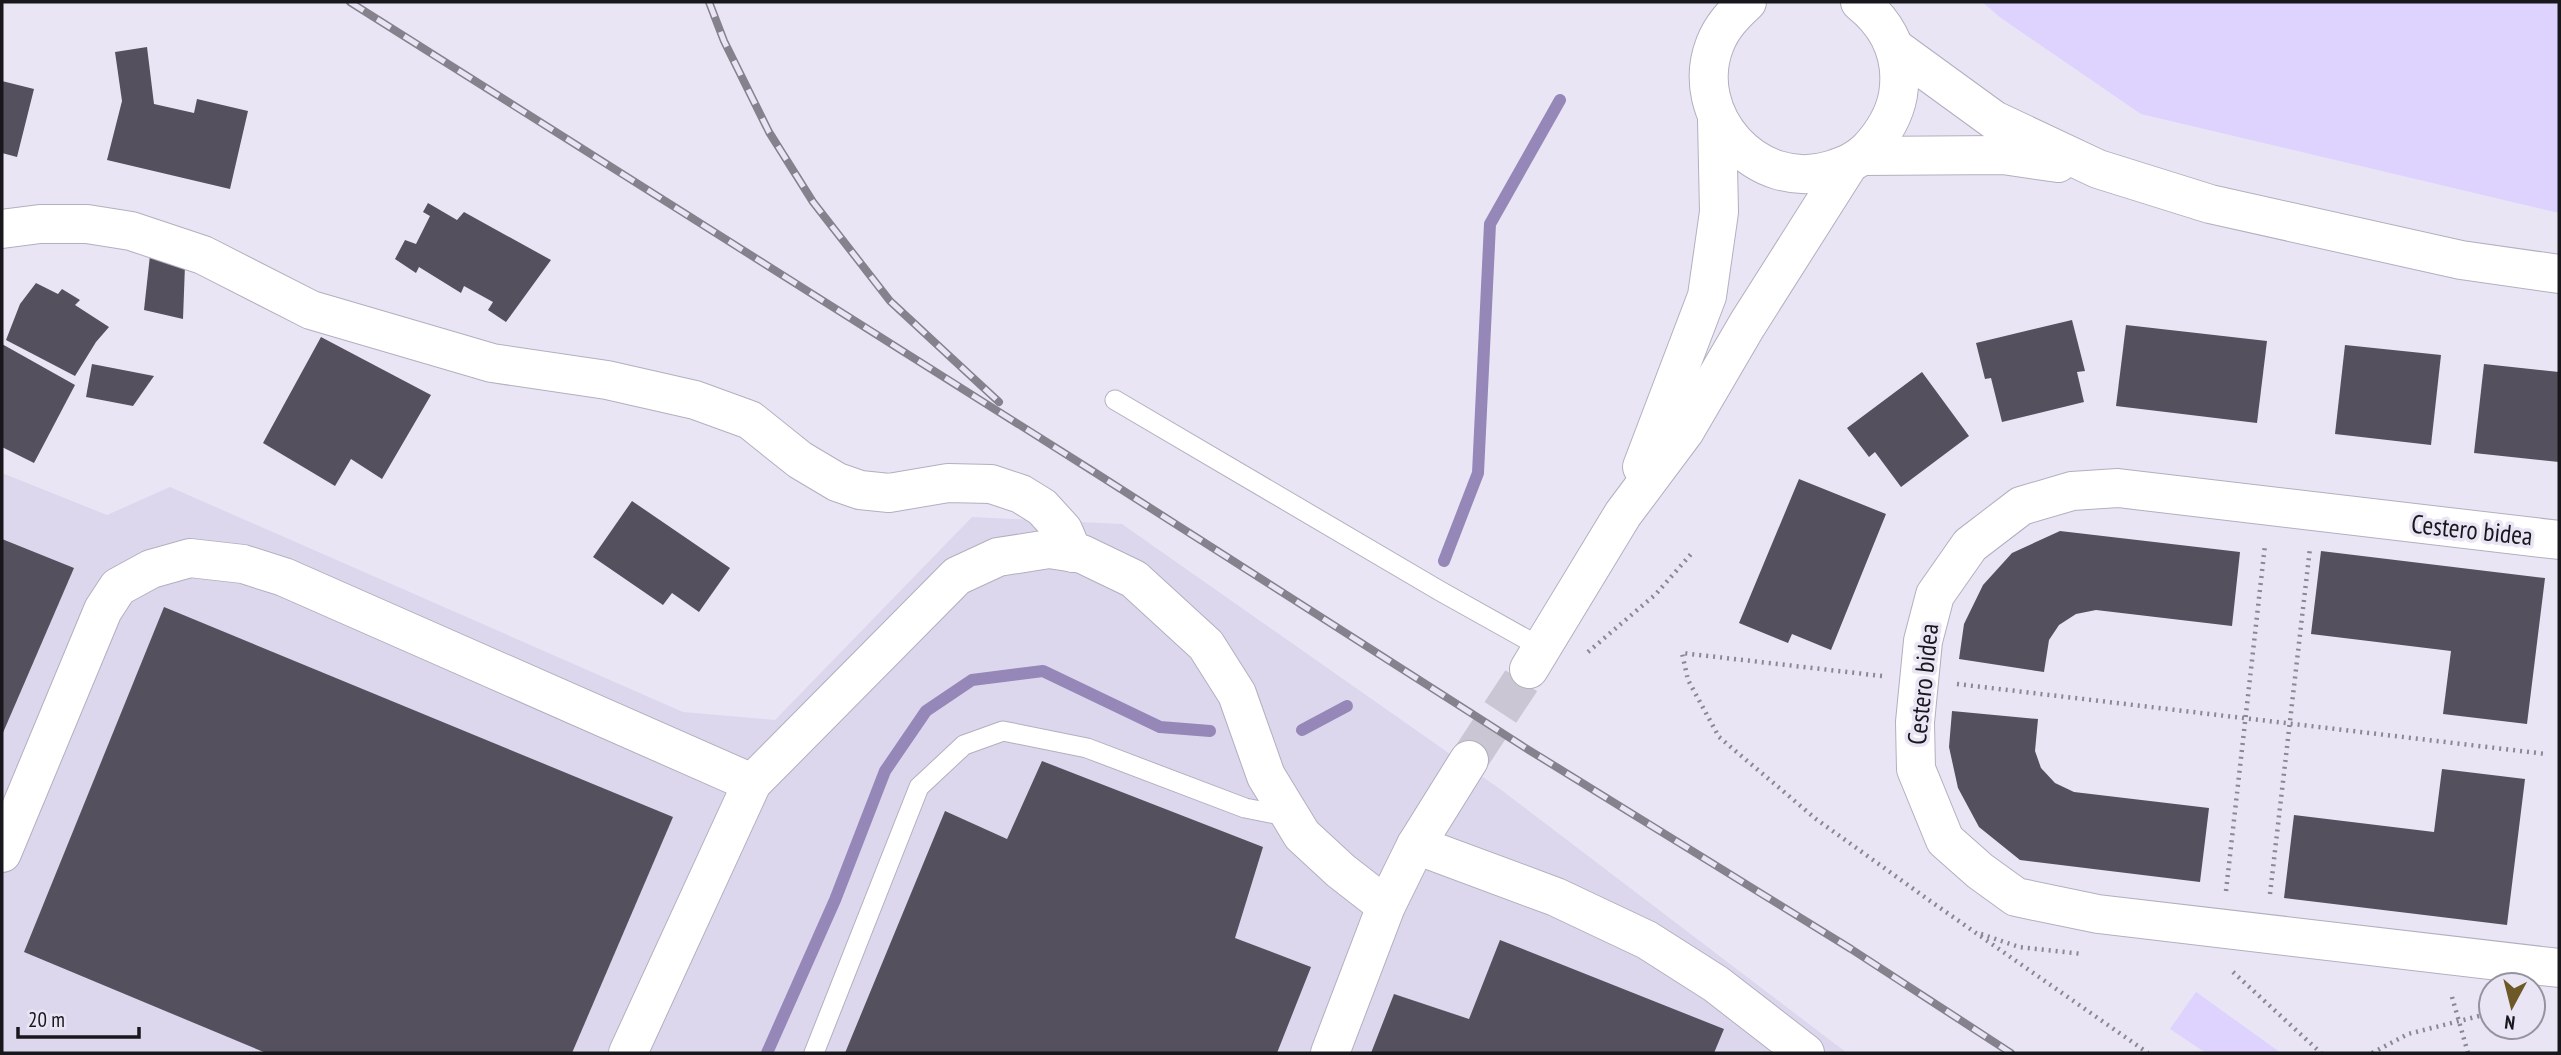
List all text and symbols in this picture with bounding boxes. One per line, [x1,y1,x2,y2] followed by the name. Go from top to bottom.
[2410,507,2534,552] street label: Cestero bidea
[1900,622,1945,746] street label: Cestero bidea
[2477,971,2547,1041] north arrow
[18,996,138,1040] scale bar
[28,1006,65,1033] text: 20 m
[2503,1010,2516,1035] text: N

